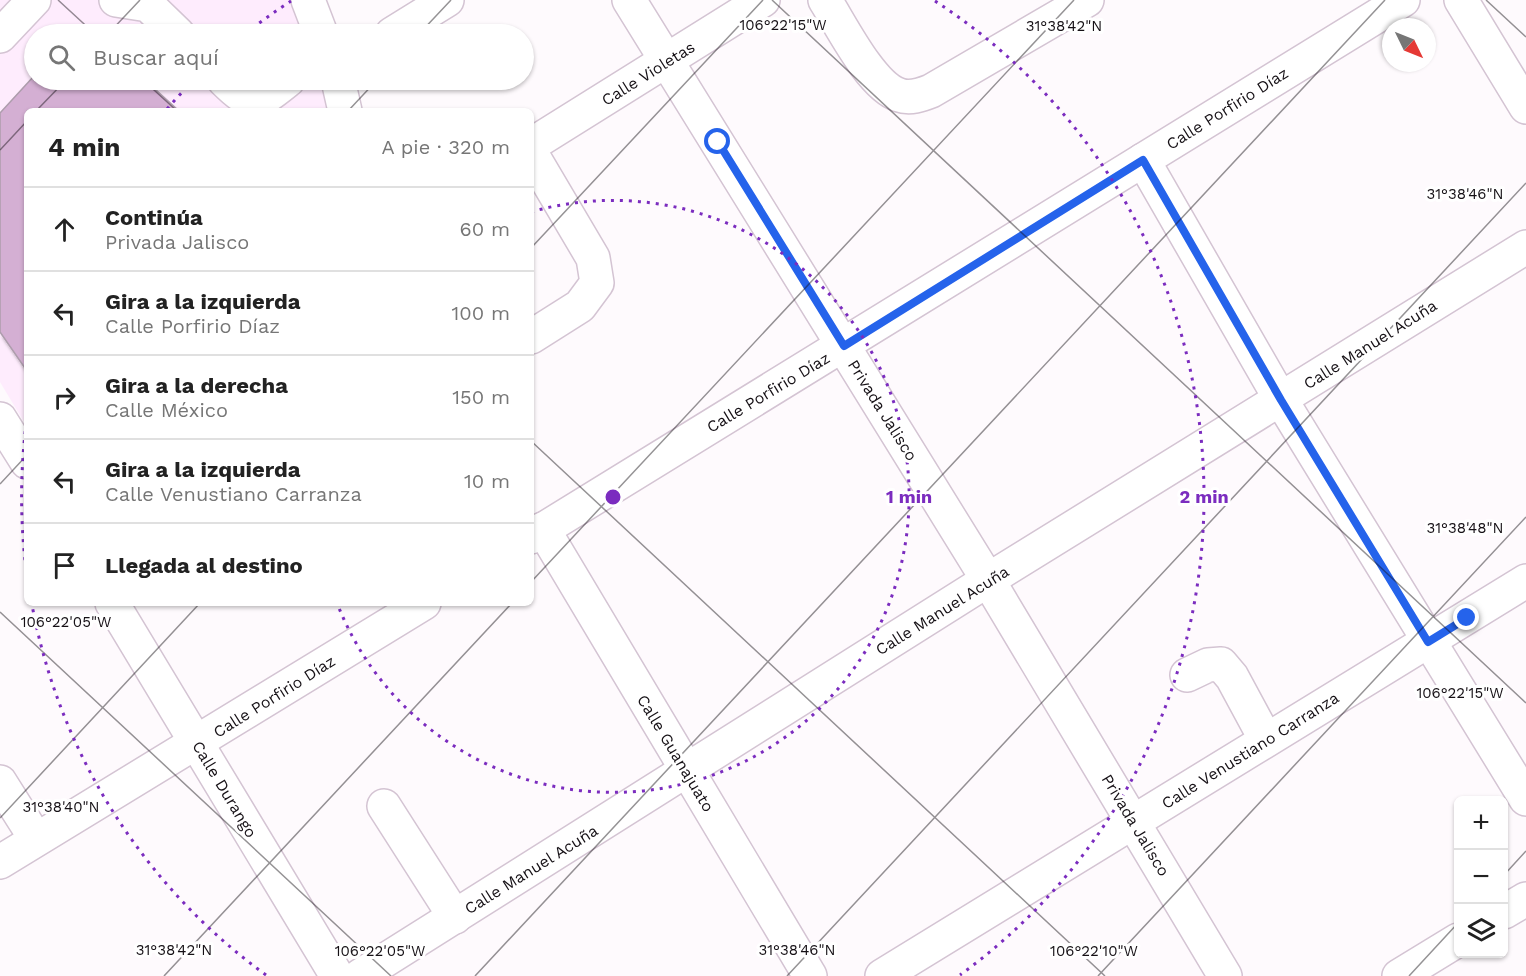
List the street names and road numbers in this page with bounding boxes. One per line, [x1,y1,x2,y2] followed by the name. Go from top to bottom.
[598,37,698,110] street label: Calle Violetas
[1163,63,1292,154] street label: Calle Porfirio Díaz
[1300,296,1440,393] street label: Calle Manuel Acuña
[703,348,833,437] street label: Calle Porfirio Díaz
[844,356,921,464] street label: Privada Jalisco
[872,562,1012,659] street label: Calle Manuel Acuña
[210,651,339,742] street label: Calle Porfirio Díaz
[1158,688,1342,813] street label: Calle Venustiano Carranza
[633,691,718,815] street label: Calle Guanajuato
[188,738,261,841] street label: Calle Durango
[1098,771,1173,880] street label: Privada Jalisco
[461,821,601,918] street label: Calle Manuel Acuña

